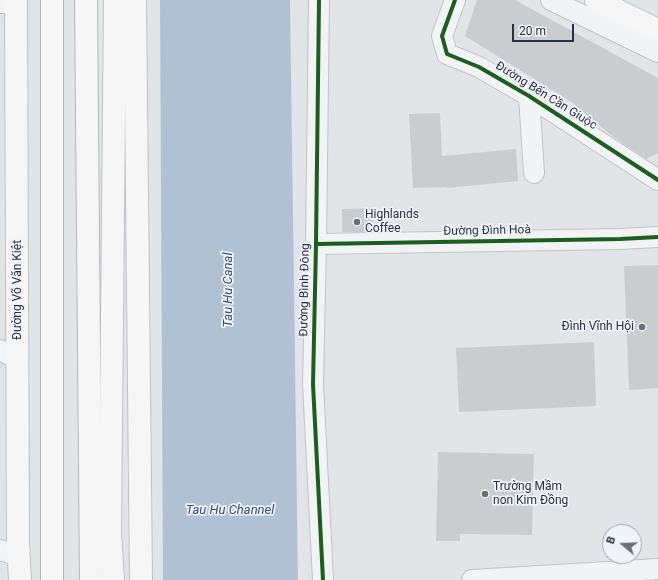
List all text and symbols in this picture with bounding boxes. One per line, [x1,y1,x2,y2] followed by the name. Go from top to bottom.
[514,16,576,42] scale bar
[519,24,546,38] text: 20 m
[493,59,599,133] street label: Đường Bến Cần Giuộc
[365,208,419,236] place label: Highlands Coffee
[352,217,362,227] marker: Highlands Coffee
[443,223,531,239] street label: Đường Đình Hoà
[11,240,25,340] street label: Đường Võ Văn Kiệt
[297,243,313,337] street label: Đường Bình Đông
[221,253,237,327] water label: Tau Hu Canal
[562,320,634,334] place label: Đình Vĩnh Hội
[637,322,647,332] marker: Đình Vĩnh Hội
[493,480,568,508] place label: Trường Mầm non Kim Đồng
[480,489,490,499] marker: Trường Mầm non Kim Đồng
[186,503,274,519] water label: Tau Hu Channel
[602,524,642,564] north arrow
[604,535,618,546] text: B

